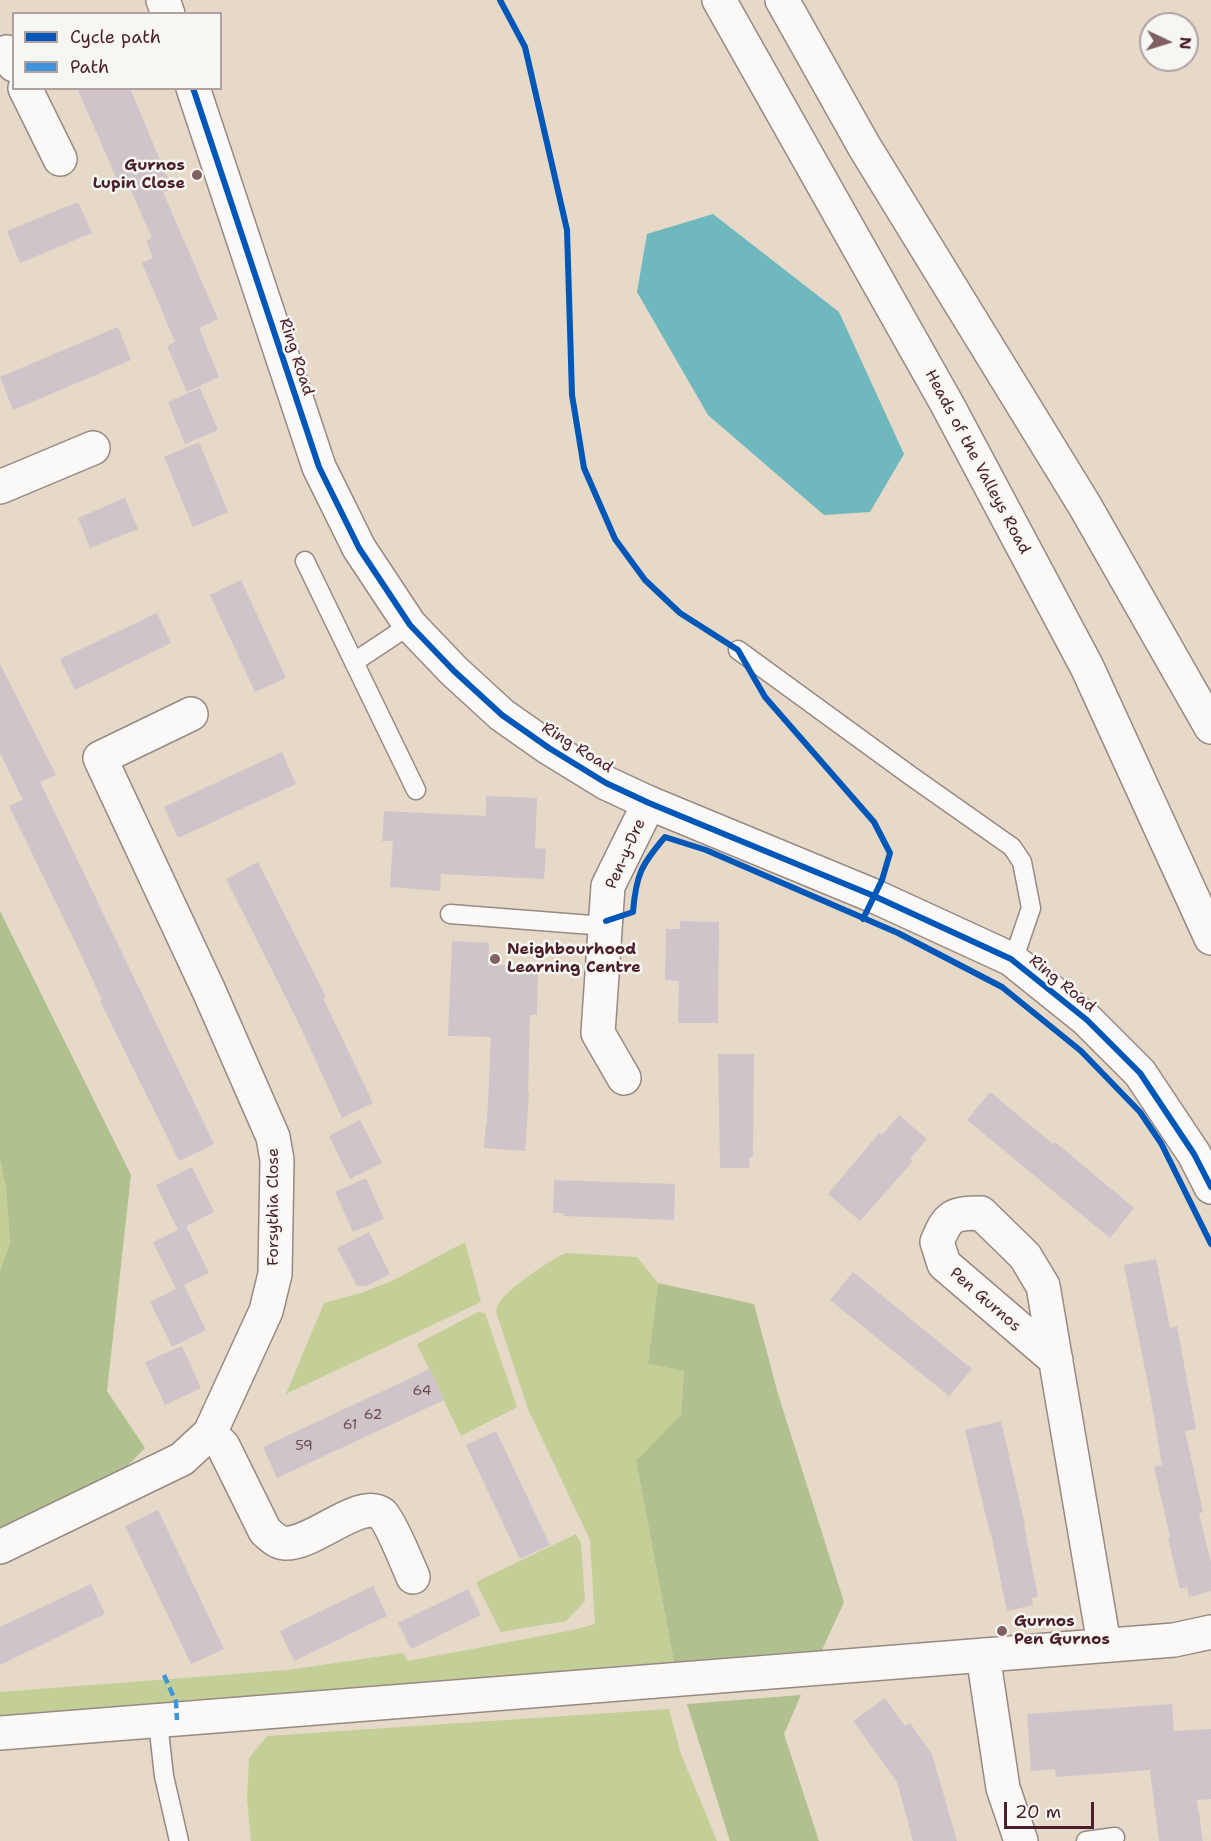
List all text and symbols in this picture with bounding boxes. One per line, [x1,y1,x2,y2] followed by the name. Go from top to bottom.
[12,12,222,90] legend
[1139,12,1199,72] north arrow
[70,25,161,49] text: Cycle path
[1175,36,1196,50] text: N
[70,55,109,79] text: Path
[93,156,185,194] place label: Gurnos Lupin Close
[190,168,204,182] marker: Gurnos Lupin Close
[274,316,318,398] street label: Ring Road
[920,367,1034,557] street label: Heads of the Valleys Road
[538,719,616,777] street label: Ring Road
[602,816,650,892] street label: Pen-y-Dre
[507,940,641,978] place label: Neighbourhood Learning Centre
[1025,951,1099,1017] street label: Ring Road
[488,952,502,966] marker: Neighbourhood Learning Centre
[264,1148,284,1266] street label: Forsythia Close
[945,1264,1025,1336] street label: Pen Gurnos
[412,1383,432,1399] house number: 64
[364,1407,382,1423] house number: 62
[343,1417,357,1433] house number: 61
[295,1438,313,1454] house number: 59
[1014,1612,1110,1650] place label: Gurnos Pen Gurnos
[995,1624,1009,1638] marker: Gurnos Pen Gurnos
[1007,1790,1097,1828] scale bar
[1015,1800,1061,1824] text: 20 m

